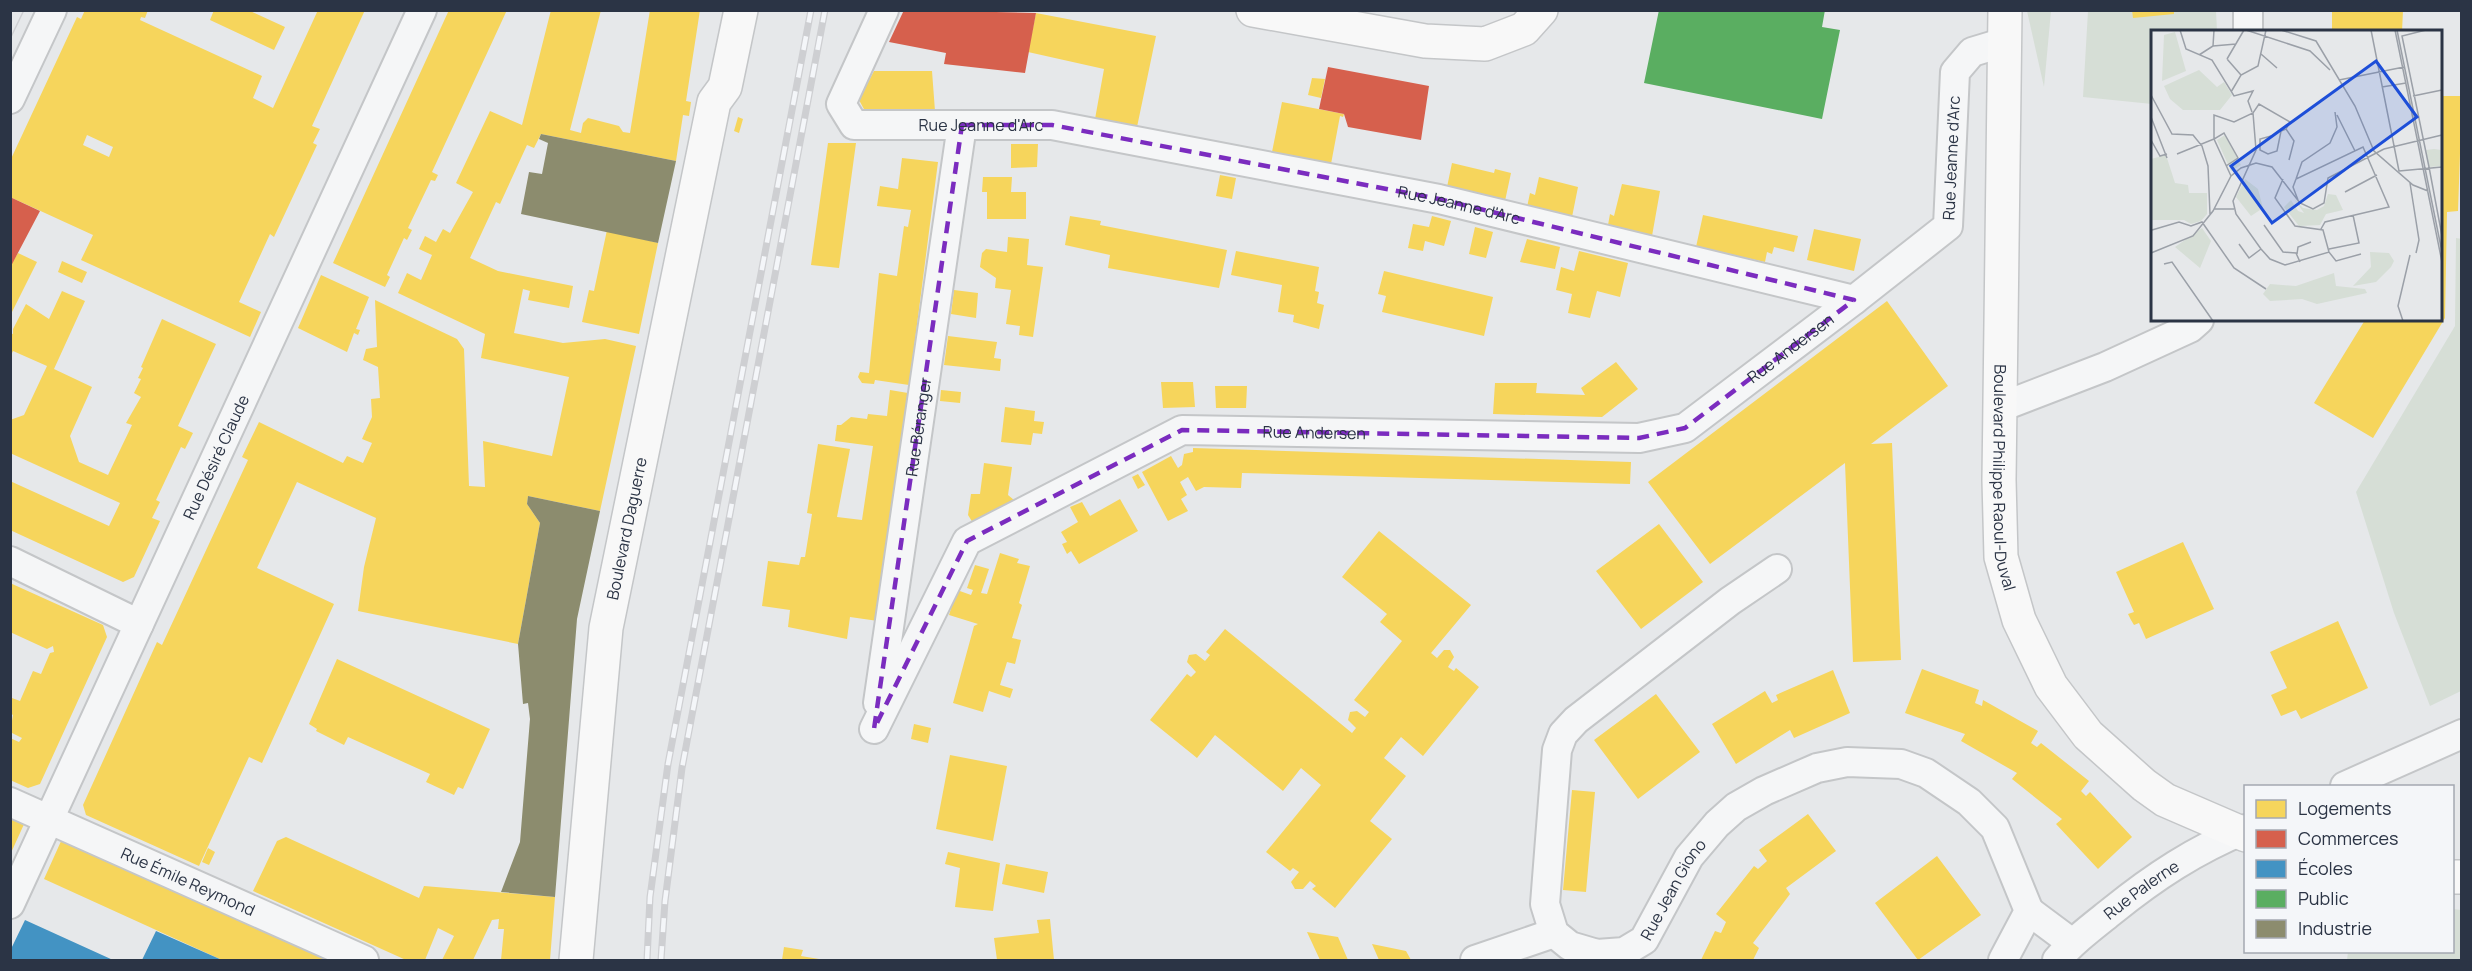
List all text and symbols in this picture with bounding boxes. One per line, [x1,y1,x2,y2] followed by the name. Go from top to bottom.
[2151,30,2442,321] inset map
[1937,95,1965,221] street label: Rue Jeanne d'Arc
[919,114,1043,136] street label: Rue Jeanne d'Arc
[1396,180,1523,229] street label: Rue Jeanne d'Arc
[1743,308,1838,388] street label: Rue Andersen
[1988,364,2021,593] street label: Boulevard Philippe Raoul-Duval
[900,376,936,478] street label: Rue Béranger
[178,391,254,523] street label: Rue Désiré Claude
[1263,420,1366,444] street label: Rue Andersen
[601,455,652,602] street label: Boulevard Daguerre
[2244,785,2454,953] legend
[2298,796,2392,820] text: Logements
[2298,826,2399,850] text: Commerces
[1635,834,1711,944] street label: Rue Jean Giono
[118,842,259,921] street label: Rue Émile Reymond
[2099,855,2183,925] street label: Rue Palerne
[2298,856,2353,880] text: Écoles
[2298,886,2349,910] text: Public
[2298,916,2372,940] text: Industrie

